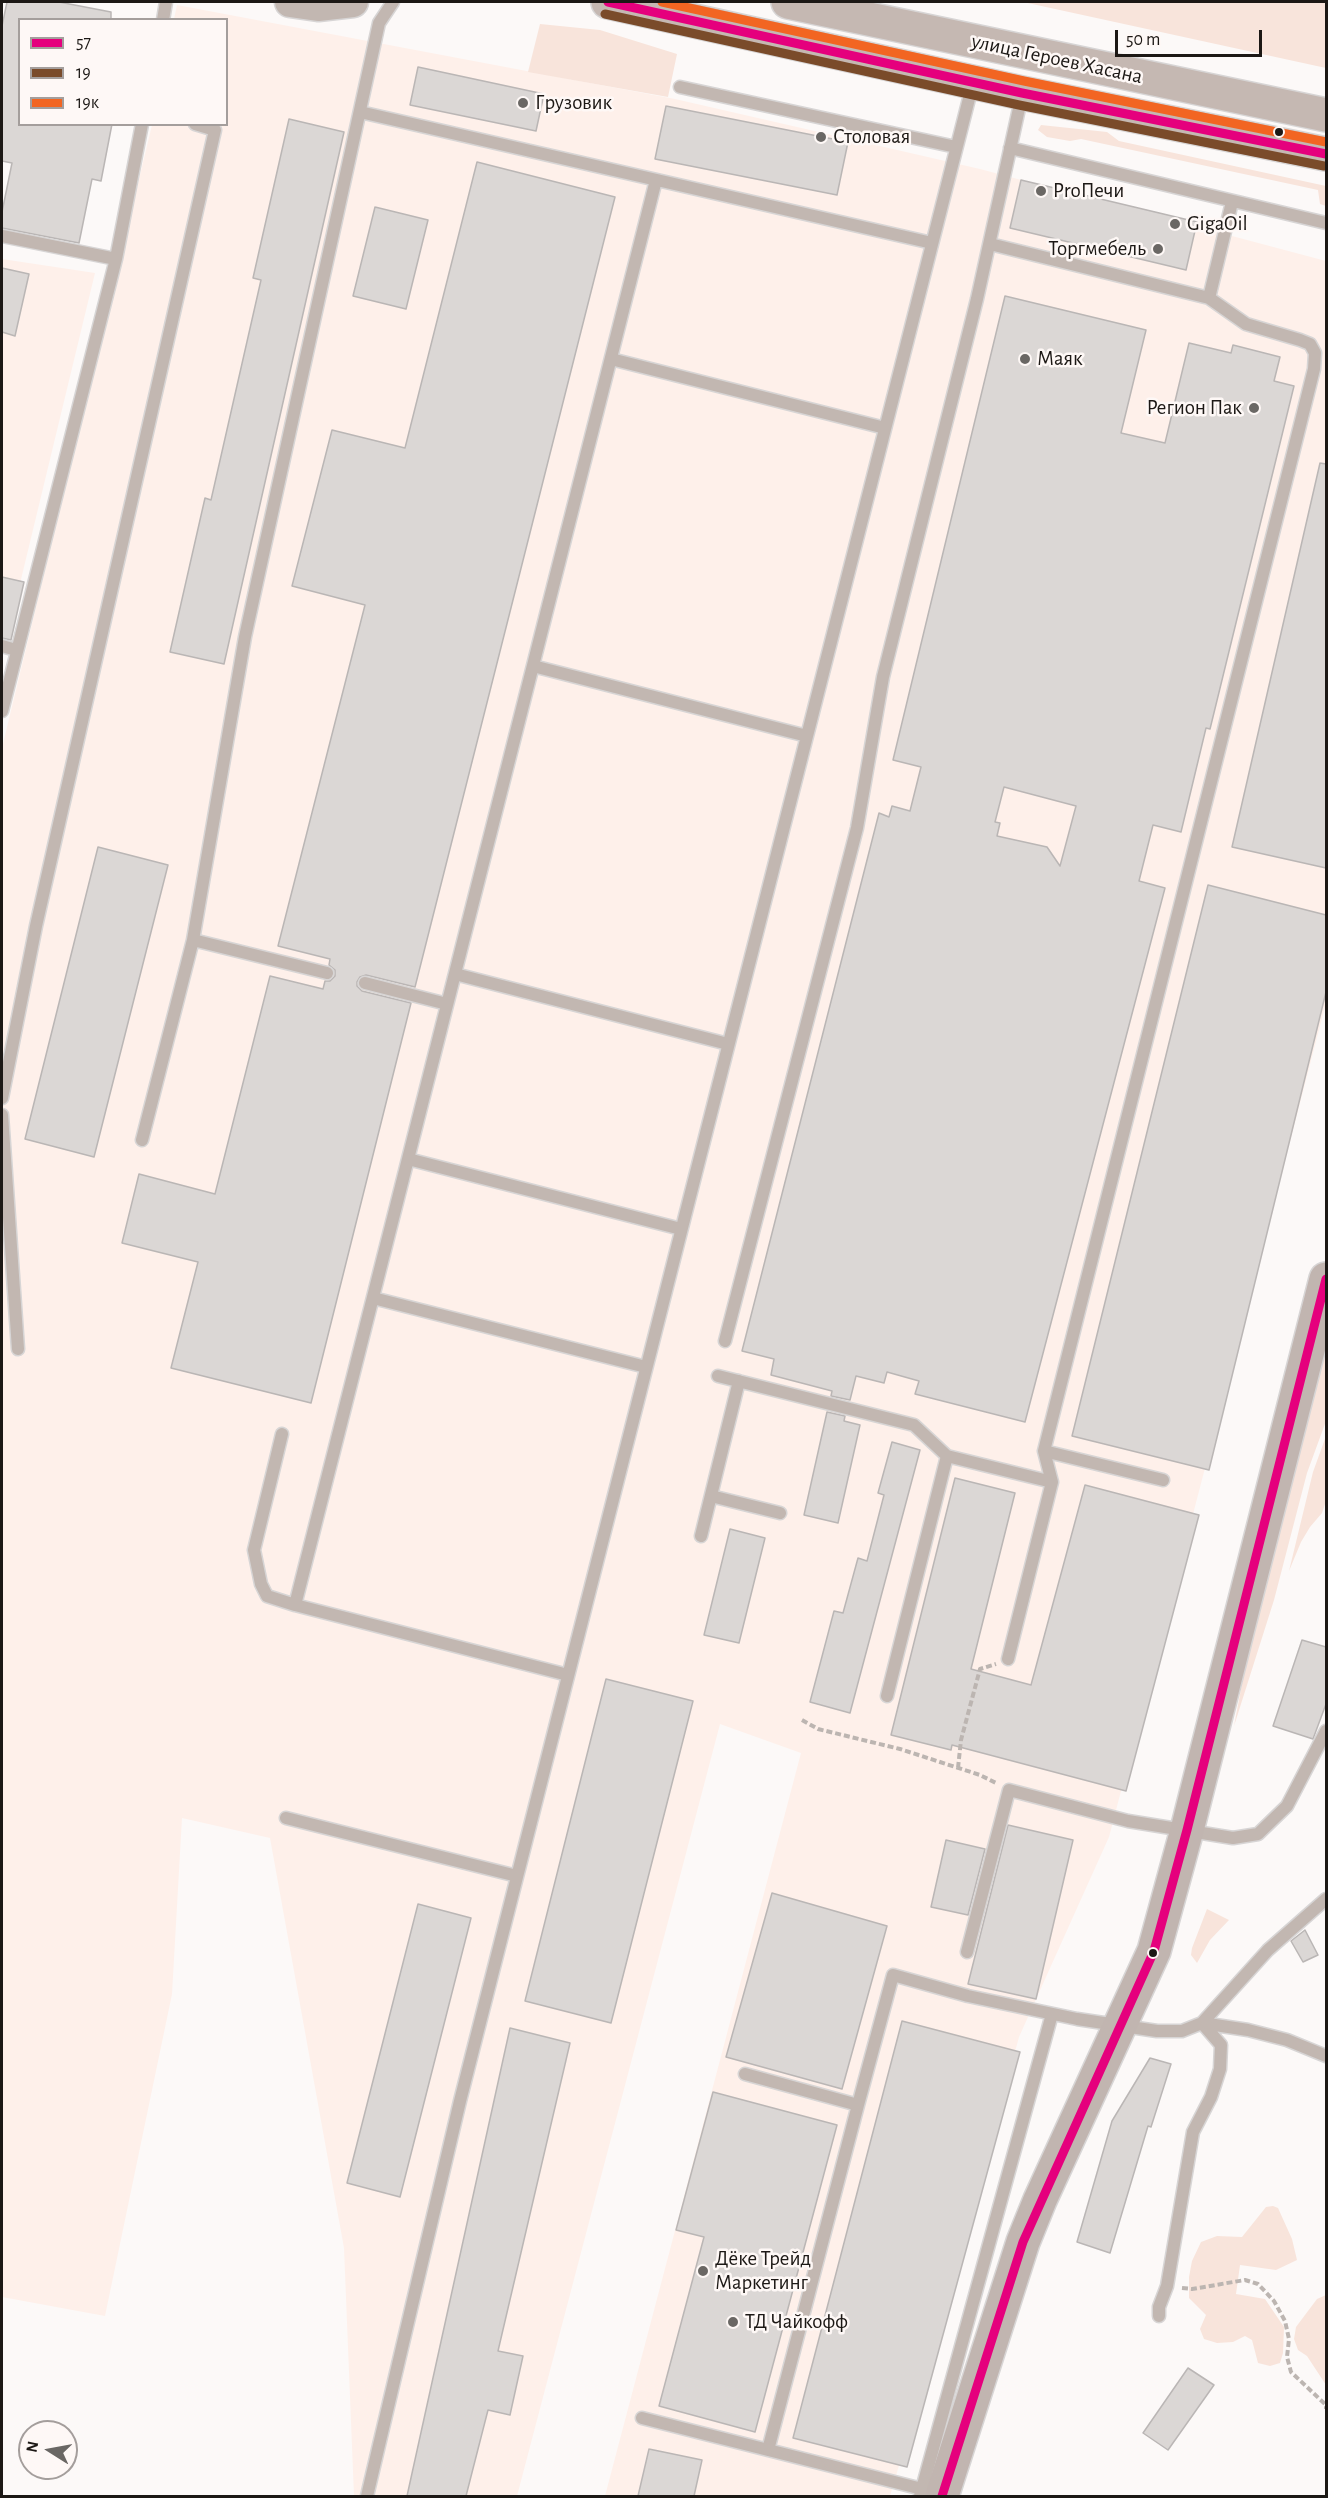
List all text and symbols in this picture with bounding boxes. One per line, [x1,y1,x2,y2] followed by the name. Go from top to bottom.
[18,18,228,126] legend
[1118,18,1265,56] scale bar
[969,29,1145,89] street label: улица Героев Хасана
[1126,31,1160,49] text: 50 m
[76,34,91,52] text: 57
[76,64,91,82] text: 19
[535,90,612,116] place label: Грузовик
[76,94,99,112] text: 19к
[516,96,530,110] marker: Грузовик
[833,124,910,150] place label: Столовая
[1273,126,1285,138] unlabelled marker
[814,130,828,144] marker: Столовая
[1053,178,1124,204] place label: ProПечи
[1034,184,1048,198] marker: ProПечи
[1187,211,1248,237] place label: GigaOil
[1168,217,1182,231] marker: GigaOil
[1048,236,1146,262] place label: Торгмебель
[1151,242,1165,256] marker: Торгмебель
[1037,346,1083,372] place label: Маяк
[1018,352,1032,366] marker: Маяк
[1146,395,1242,421] place label: Регион Пак
[1247,401,1261,415] marker: Регион Пак
[1147,1947,1159,1959] unlabelled marker
[715,2246,811,2296] place label: Дёке Трейд Маркетинг
[696,2264,710,2278] marker: Дёке Трейд Маркетинг
[745,2309,848,2335] place label: ТД Чайкофф
[726,2315,740,2329] marker: ТД Чайкофф
[18,2420,78,2480] north arrow
[23,2440,41,2454] text: N

